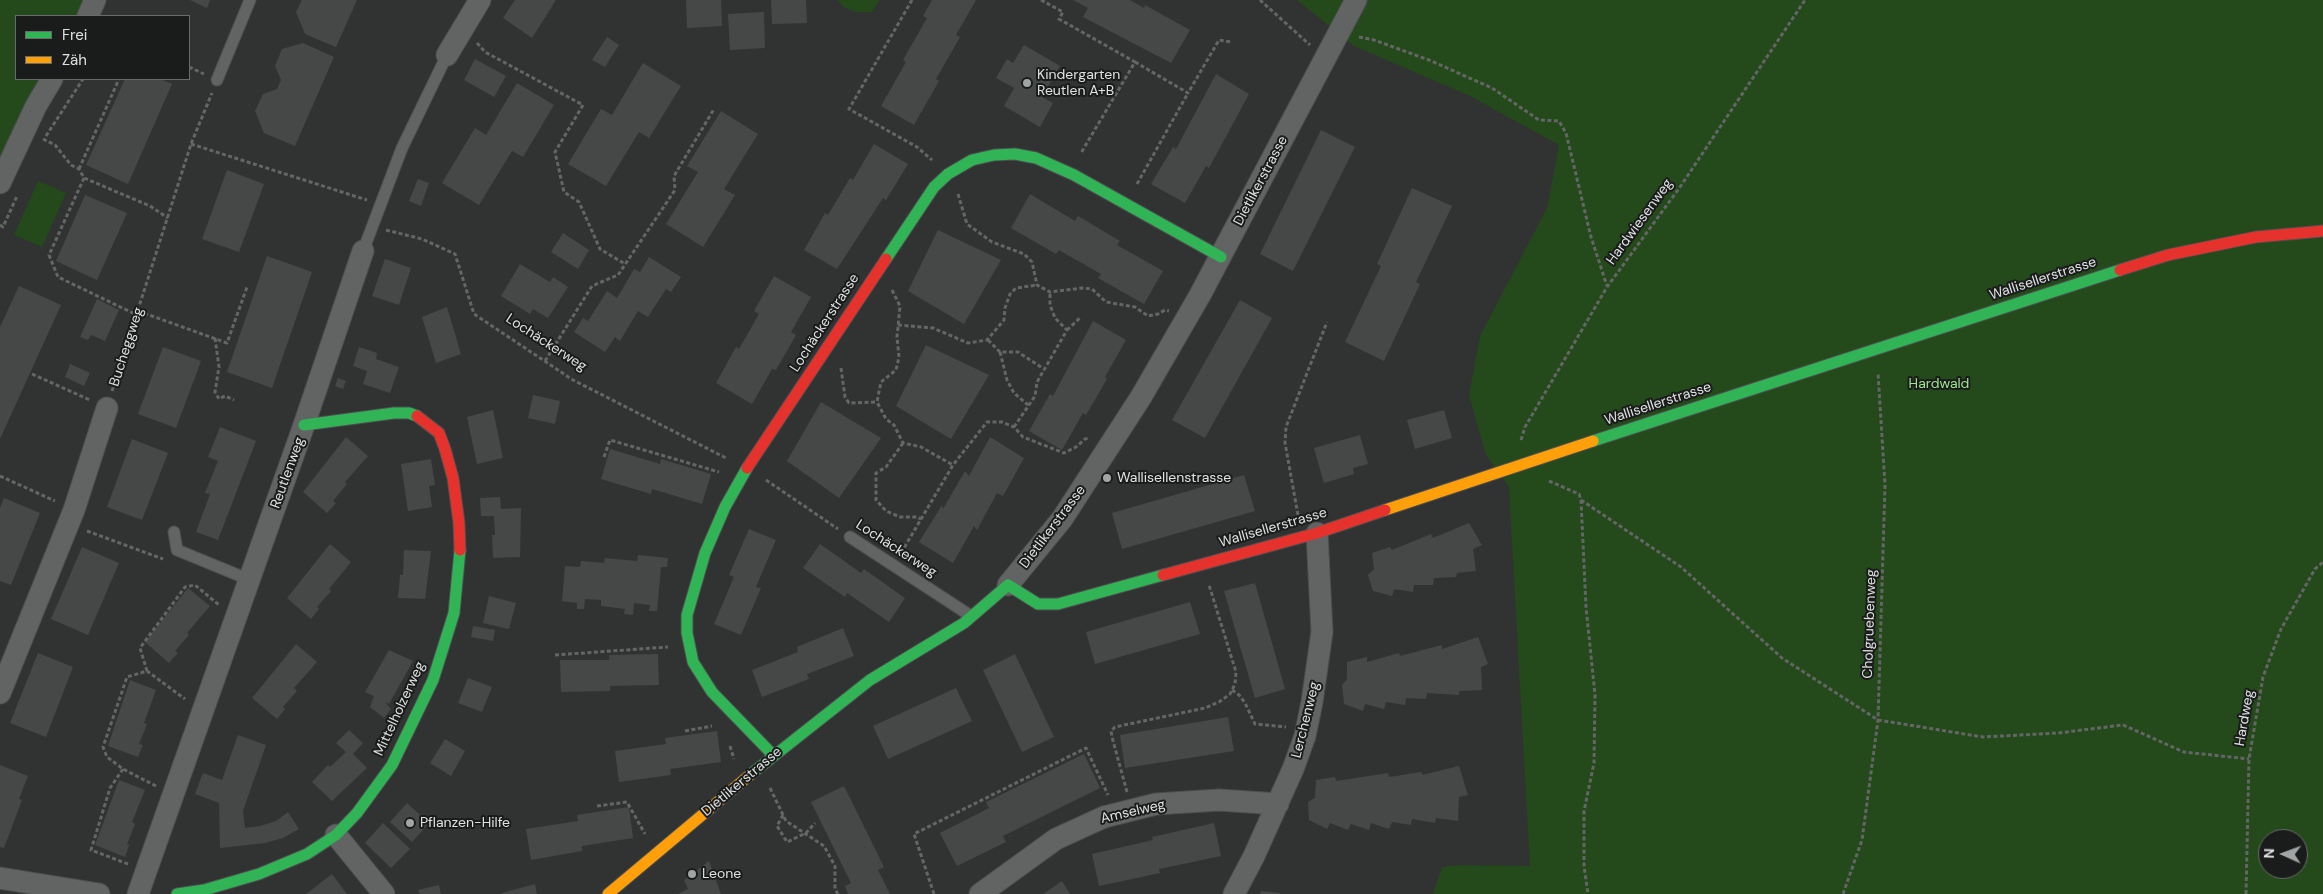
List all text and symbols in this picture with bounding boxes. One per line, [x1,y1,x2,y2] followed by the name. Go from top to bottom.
[15,15,190,80] legend
[62,25,87,45] text: Frei
[62,50,87,70] text: Zäh
[1037,67,1120,100] place label: Kindergarten Reutlen A+B
[1021,77,1033,89] marker: Kindergarten Reutlen A+B
[1230,133,1292,229] street label: Dietlikerstrasse
[1603,176,1677,268] street label: Hardwiesenweg
[1987,254,2099,304] street label: Wallisellerstrasse
[787,271,863,375] street label: Lochäckerstrasse
[106,305,148,389] street label: Bucheggweg
[502,311,590,375] street label: Lochäckerweg
[1909,376,1969,392] park label: Hardwald
[1602,379,1714,429] street label: Wallisellerstrasse
[267,435,309,511] street label: Reutlenweg
[1117,470,1231,486] place label: Wallisellenstrasse
[1101,472,1113,484] marker: Wallisellenstrasse
[1016,482,1090,572] street label: Dietlikerstrasse
[1217,505,1329,551] street label: Wallisellerstrasse
[852,517,940,581] street label: Lochäckerweg
[1860,569,1880,679] street label: Cholgruebenweg
[371,659,429,759] street label: Mittelholzerweg
[1288,680,1324,760] street label: Lerchenweg
[2232,688,2258,748] street label: Hardweg
[699,744,785,820] street label: Dietlikerstrasse
[1099,796,1167,828] street label: Amselweg
[420,815,510,831] place label: Pflanzen-Hilfe
[404,817,416,829] marker: Pflanzen-Hilfe
[2258,829,2308,879] north arrow
[2260,848,2278,859] text: N
[702,866,741,882] place label: Leone
[686,868,698,880] marker: Leone

